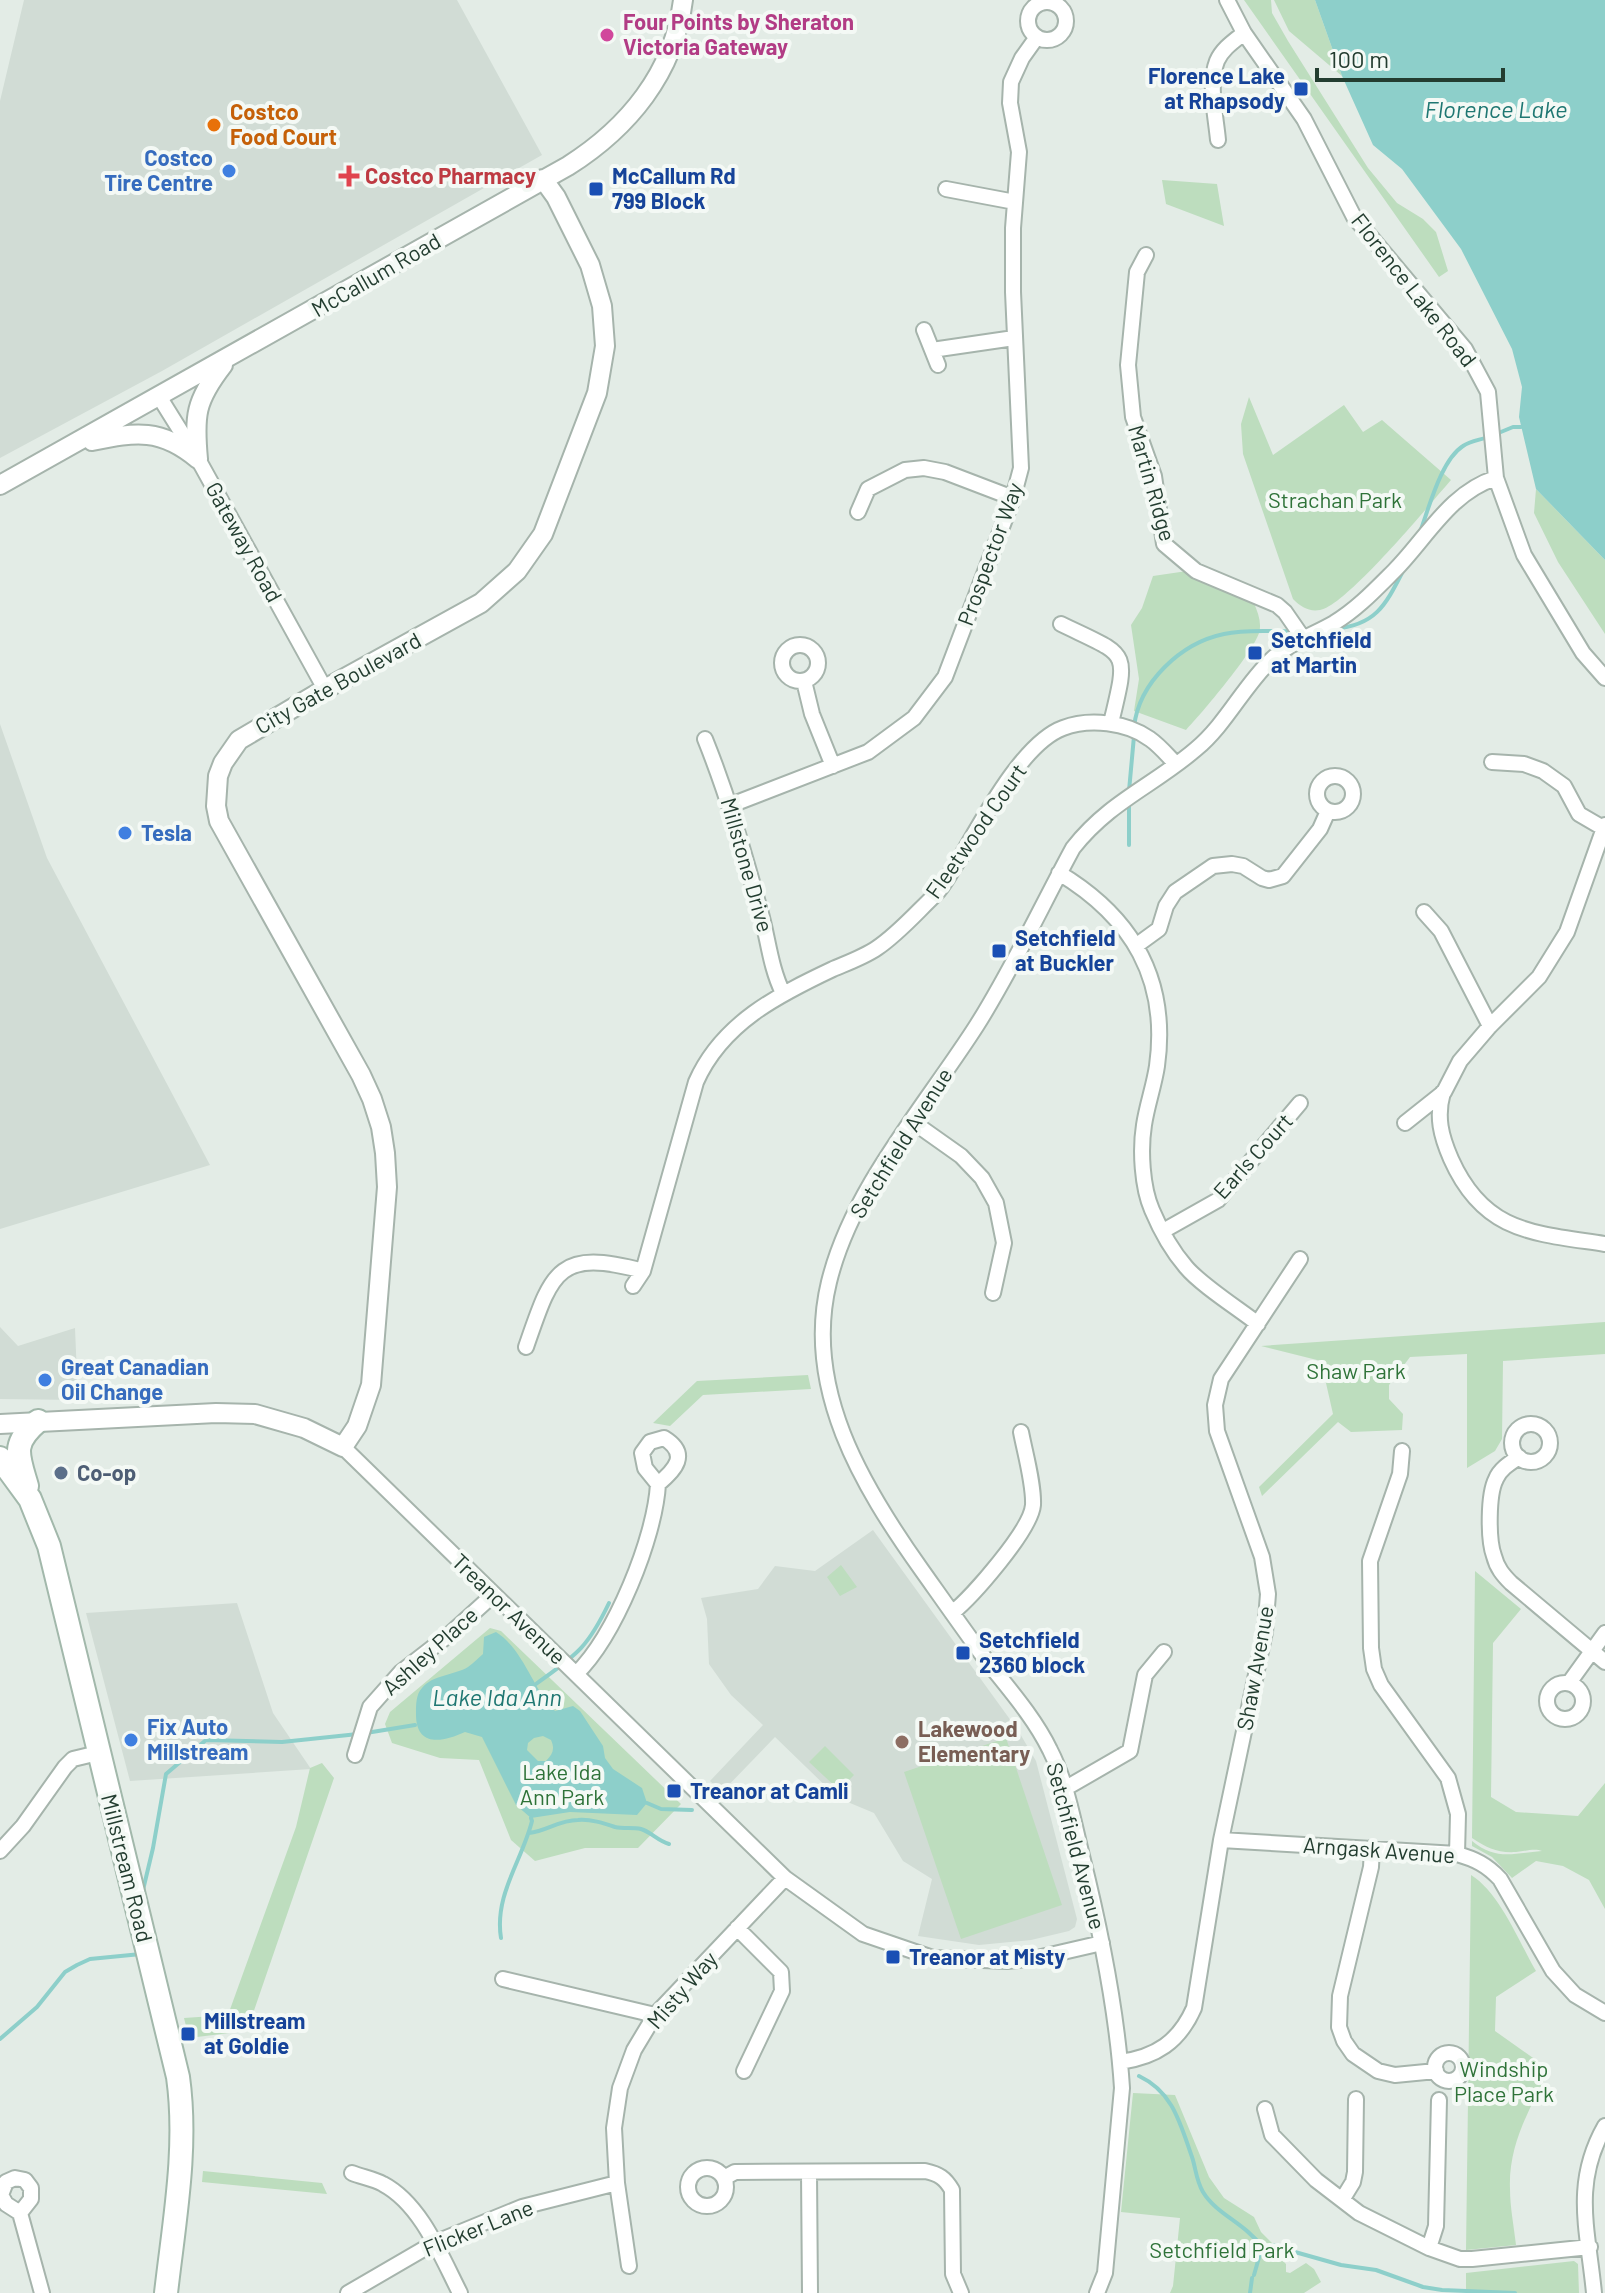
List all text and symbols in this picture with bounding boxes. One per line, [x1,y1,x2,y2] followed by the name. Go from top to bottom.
[623,8,854,59] place label: Four Points by Sheraton Victoria Gateway
[598,26,616,44] marker: Four Points by Sheraton Victoria Gateway
[1317,32,1503,82] scale bar
[1329,44,1389,73] text: 100 m
[1148,62,1285,113] place label: Florence Lake at Rhapsody
[1292,80,1310,98] marker: Florence Lake at Rhapsody
[1424,94,1568,123] water label: Florence Lake
[230,98,337,149] place label: Costco Food Court
[205,116,223,134] marker: Costco Food Court
[104,144,213,195] place label: Costco Tire Centre
[220,162,238,180] marker: Costco Tire Centre
[365,162,536,188] place label: Costco Pharmacy
[612,162,736,213] place label: McCallum Rd 799 Block
[340,167,358,185] marker: Costco Pharmacy
[587,180,605,198] marker: McCallum Rd 799 Block
[1347,208,1483,371] street label: Florence Lake Road
[306,227,445,322] street label: McCallum Road
[1124,422,1182,544] street label: Martin Ridge
[201,477,289,606] street label: Gateway Road
[951,479,1027,629] street label: Prospector Way
[1268,486,1402,512] park label: Strachan Park
[250,626,425,738] street label: City Gate Boulevard
[1271,626,1372,677] place label: Setchfield at Martin
[1246,644,1264,662] marker: Setchfield at Martin
[919,758,1031,903] street label: Fleetwood Court
[716,795,780,935] street label: Millstone Drive
[141,819,192,845] place label: Tesla
[116,824,134,842] marker: Tesla
[1015,924,1116,975] place label: Setchfield at Buckler
[990,942,1008,960] marker: Setchfield at Buckler
[844,1063,957,1222] street label: Setchfield Avenue
[1207,1107,1297,1203] street label: Earls Court
[61,1353,209,1404] place label: Great Canadian Oil Change
[1306,1357,1406,1383] park label: Shaw Park
[36,1371,54,1389] marker: Great Canadian Oil Change
[77,1459,136,1485] place label: Co-op
[52,1464,70,1482] marker: Co-op
[447,1547,572,1669] street label: Treanor Avenue
[376,1601,482,1700] street label: Ashley Place
[1230,1604,1278,1732] street label: Shaw Avenue
[979,1626,1086,1677] place label: Setchfield 2360 block
[954,1644,972,1662] marker: Setchfield 2360 block
[432,1682,562,1711] water label: Lake Ida Ann
[147,1713,249,1764] place label: Fix Auto Millstream
[918,1715,1030,1766] place label: Lakewood Elementary
[122,1731,140,1749] marker: Fix Auto Millstream
[893,1733,911,1751] marker: Lakewood Elementary
[520,1758,604,1809] park label: Lake Ida Ann Park
[1042,1759,1112,1932] street label: Setchfield Avenue
[690,1777,849,1803] place label: Treanor at Camli
[665,1782,683,1800] marker: Treanor at Camli
[97,1791,159,1945] street label: Millstream Road
[1302,1831,1456,1867] street label: Arngask Avenue
[909,1943,1065,1969] place label: Treanor at Misty
[641,1945,722,2033] street label: Misty Way
[884,1948,902,1966] marker: Treanor at Misty
[204,2007,306,2058] place label: Millstream at Goldie
[179,2025,197,2043] marker: Millstream at Goldie
[1454,2055,1554,2106] park label: Windship Place Park
[419,2193,537,2261] street label: Flicker Lane
[1149,2236,1295,2262] park label: Setchfield Park

